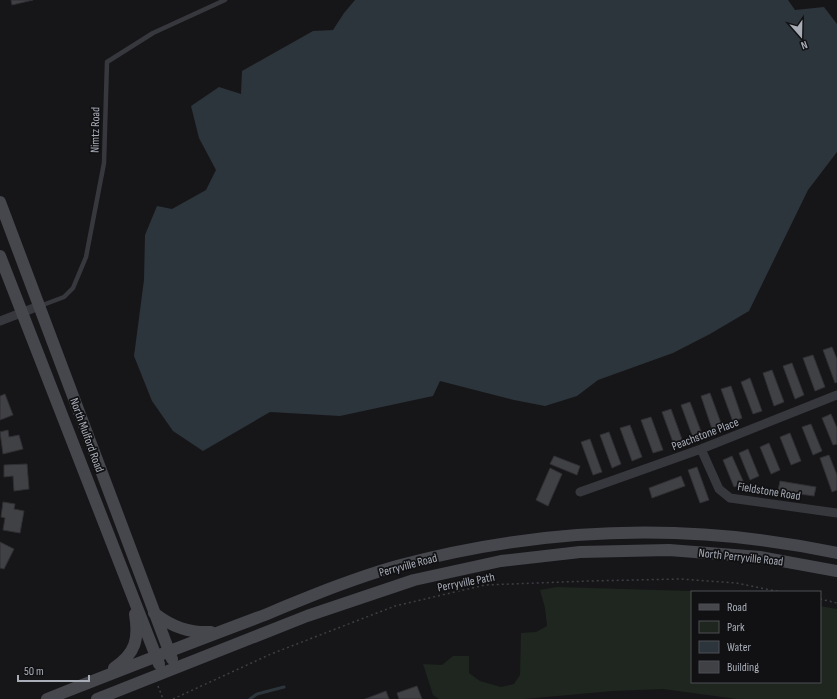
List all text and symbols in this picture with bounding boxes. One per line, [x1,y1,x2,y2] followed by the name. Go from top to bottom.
[781,16,821,56] north arrow
[799,38,809,52] text: N
[88,107,103,153] street label: Nimtz Road
[66,396,107,474] street label: North Mulford Road
[670,415,741,454] street label: Peachstone Place
[736,479,802,504] street label: Fieldstone Road
[698,546,784,569] street label: North Perryville Road
[377,551,439,580] street label: Perryville Road
[436,570,496,595] street label: Perryville Path
[691,591,821,683] legend
[727,600,747,615] text: Road
[727,620,745,635] text: Park
[727,640,751,655] text: Water
[18,657,89,683] scale bar
[727,660,759,675] text: Building
[24,664,44,679] text: 50 m

